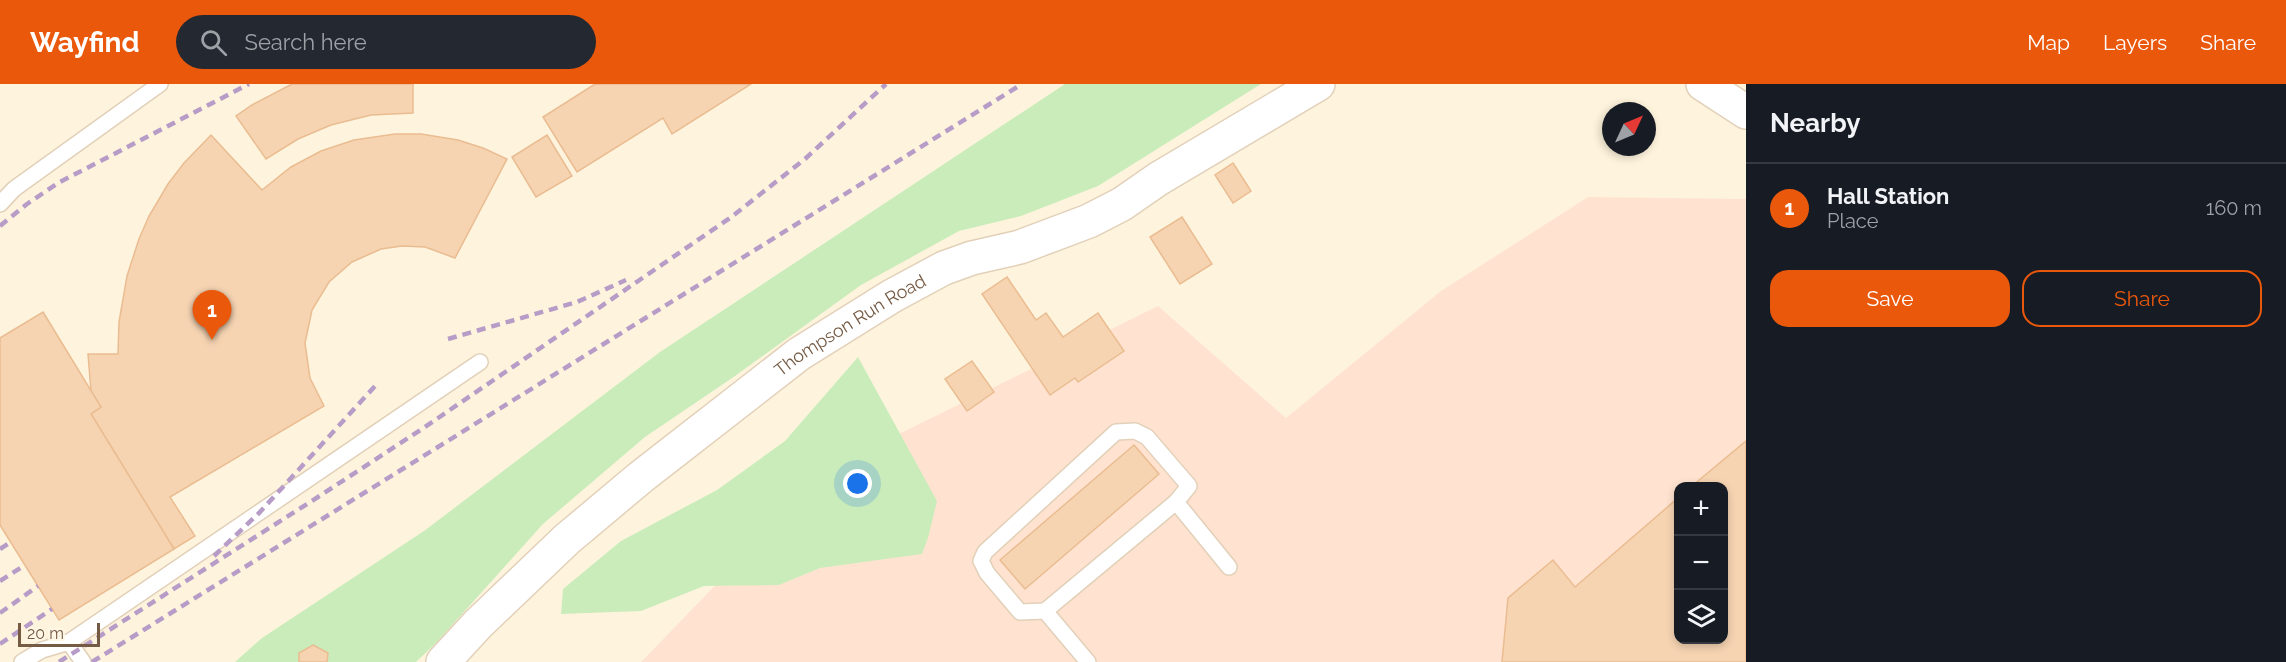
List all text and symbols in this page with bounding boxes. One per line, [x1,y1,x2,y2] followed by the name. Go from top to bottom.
[176,15,596,69] search box
[30,26,140,59] text: Wayfind
[197,26,230,59] icon: search
[245,29,367,55] text: Search here
[2027,30,2070,55] text: Map
[2103,30,2167,55] text: Layers
[2200,30,2256,55] text: Share
[1602,102,1656,156] north arrow
[1770,108,1860,138] text: Nearby
[1827,183,1949,209] text: Hall Station
[1785,196,1794,220] text: 1
[2206,196,2262,220] text: 160 m
[1827,209,1878,233] text: Place
[770,270,929,380] street label: Thompson Run Road
[1770,270,2010,327] button: Save
[2022,270,2262,327] button: Share
[192,290,232,340] pin: 1
[843,469,872,498] your location
[1674,482,1728,644] map controls
[1674,482,1728,536] button: +
[1674,536,1728,590] button: −
[1674,590,1728,644] button: layers
[18,620,100,648] scale bar
[27,624,64,643] text: 20 m

